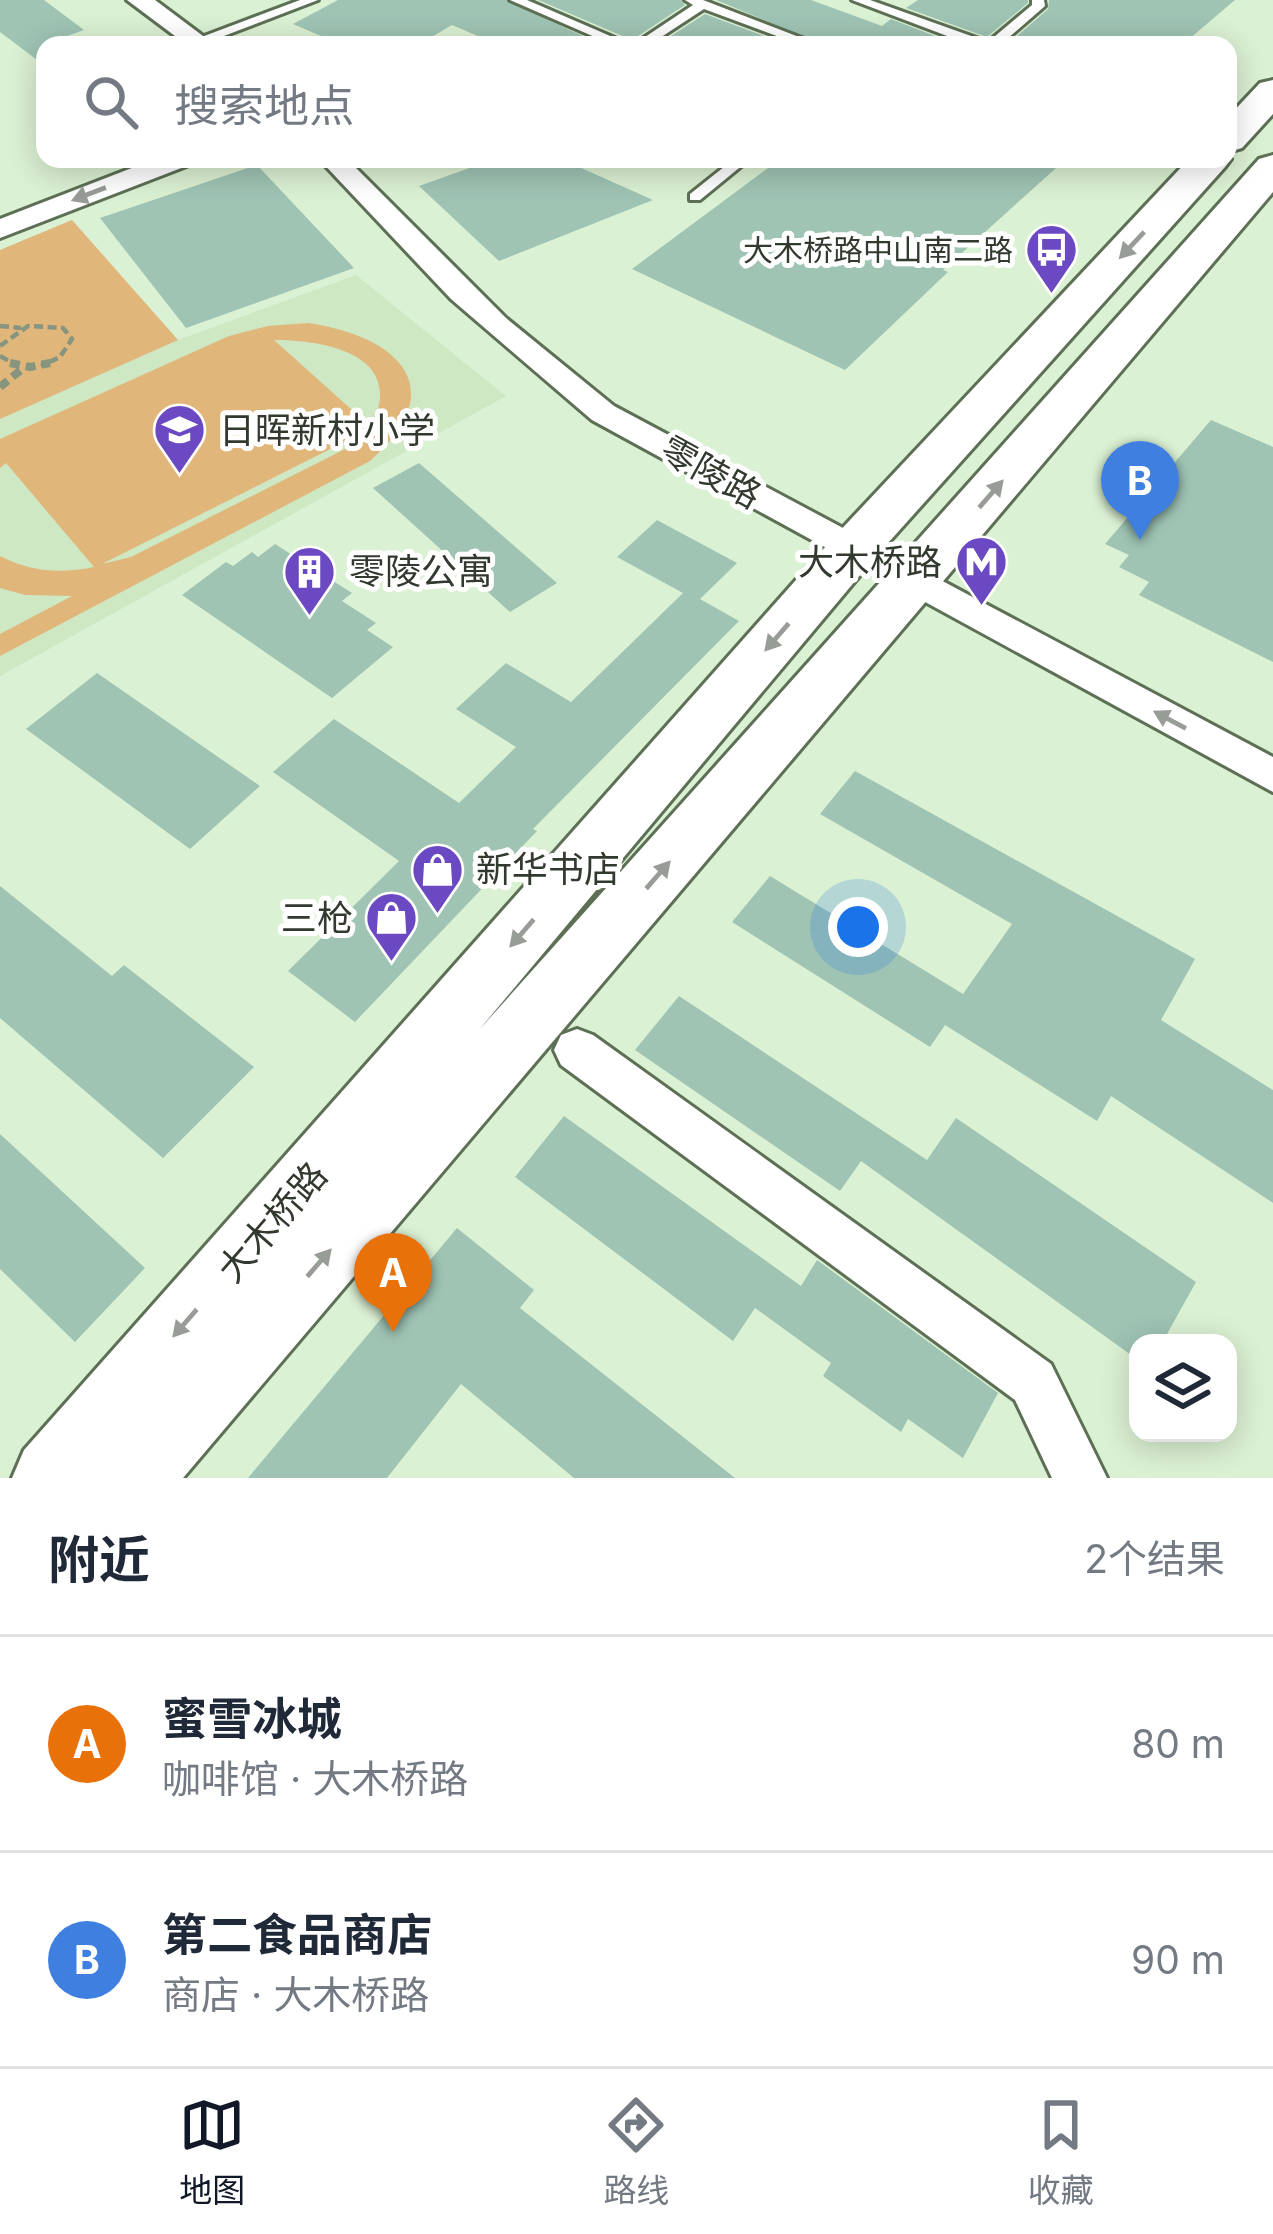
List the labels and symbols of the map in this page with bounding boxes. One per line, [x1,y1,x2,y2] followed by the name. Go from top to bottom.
[71,185,107,204] one-way arrow
[1024,222,1080,296] bus stop icon: 大木桥路中山南二路
[1118,231,1146,260] one-way arrow
[743,232,1013,268] place label: 大木桥路中山南二路
[152,402,208,476] school or university icon: 日晖新村小学
[219,408,435,452] place label: 日晖新村小学
[653,427,769,517] street label: 零陵路
[1101,441,1179,540] pin: B
[977,479,1003,509] one-way arrow
[953,534,1009,608] metro station icon: 大木桥路
[798,540,942,584] place label: 大木桥路
[282,543,338,617] building icon: 零陵公寓
[349,549,493,593] place label: 零陵公寓
[764,622,790,652] one-way arrow
[1153,710,1188,731] one-way arrow
[409,841,465,915] shop icon: 新华书店
[476,847,620,891] place label: 新华书店
[645,860,671,890] one-way arrow
[364,890,420,964] shop icon: 三枪
[281,896,353,940] place label: 三枪
[828,897,888,957] your location
[509,918,536,948] one-way arrow
[208,1153,336,1291] street label: 大木桥路
[354,1233,432,1332] pin: A
[305,1249,332,1278] one-way arrow
[172,1309,199,1338] one-way arrow

